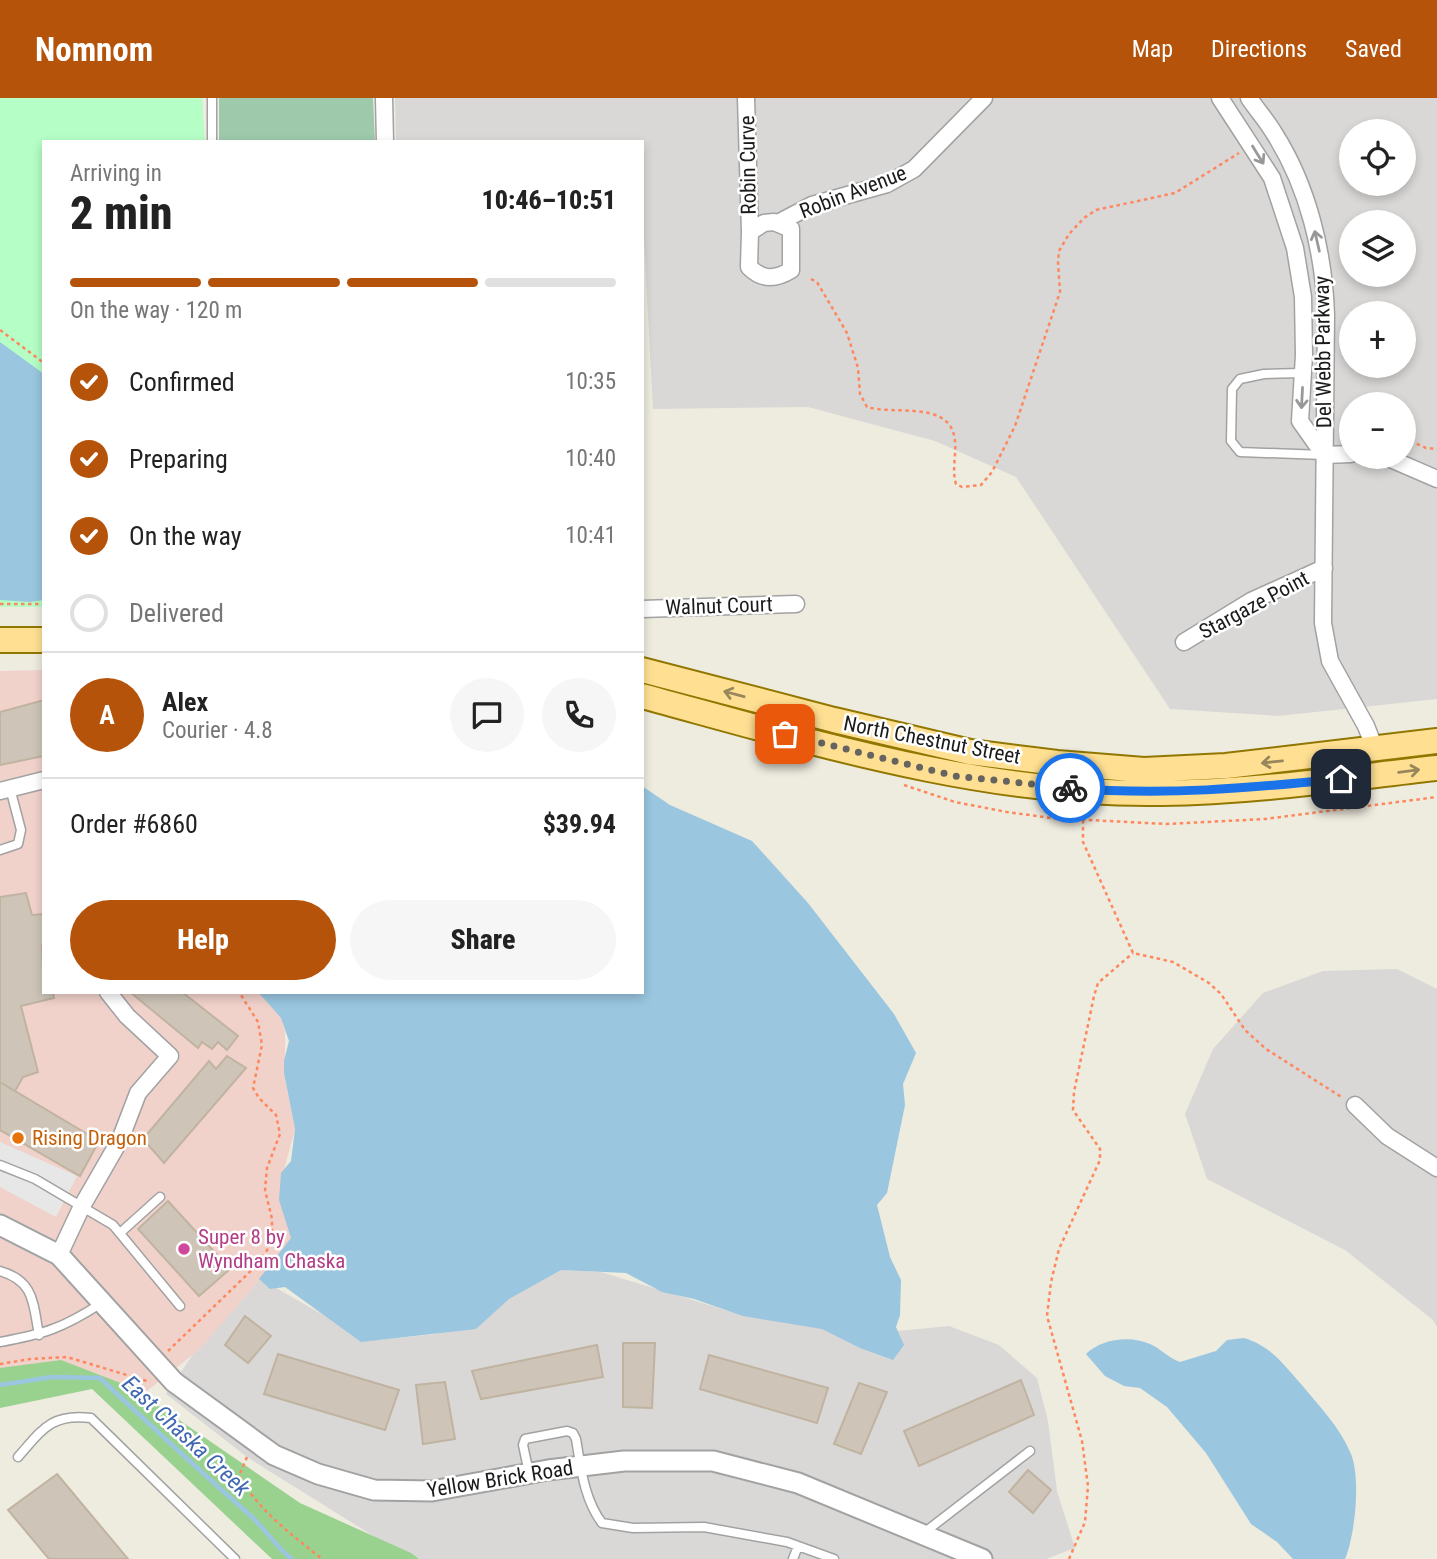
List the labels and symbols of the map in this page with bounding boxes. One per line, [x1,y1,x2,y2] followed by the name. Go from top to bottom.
[735,115,761,215] street label: Robin Curve
[1251,144,1265,164] one-way arrow
[796,161,910,223] street label: Robin Avenue
[1309,230,1323,253] one-way arrow
[1310,275,1336,428] street label: Del Webb Parkway
[1295,387,1308,410] one-way arrow
[1195,566,1313,644] street label: Stargaze Point
[665,592,773,620] street label: Walnut Court
[724,687,746,700] one-way arrow
[755,704,815,764] pin
[841,711,1023,769] street label: North Chestnut Street
[1311,749,1371,809] pin
[1035,753,1105,823] courier
[1261,755,1284,768] one-way arrow
[1397,764,1420,777] one-way arrow
[32,1126,147,1150] place label: Rising Dragon
[10,1130,26,1146] marker: Rising Dragon
[198,1225,345,1273] place label: Super 8 by Wyndham Chaska
[176,1241,192,1257] marker: Super 8 by Wyndham Chaska
[117,1370,256,1503] water label: East Chaska Creek
[425,1456,575,1502] street label: Yellow Brick Road

